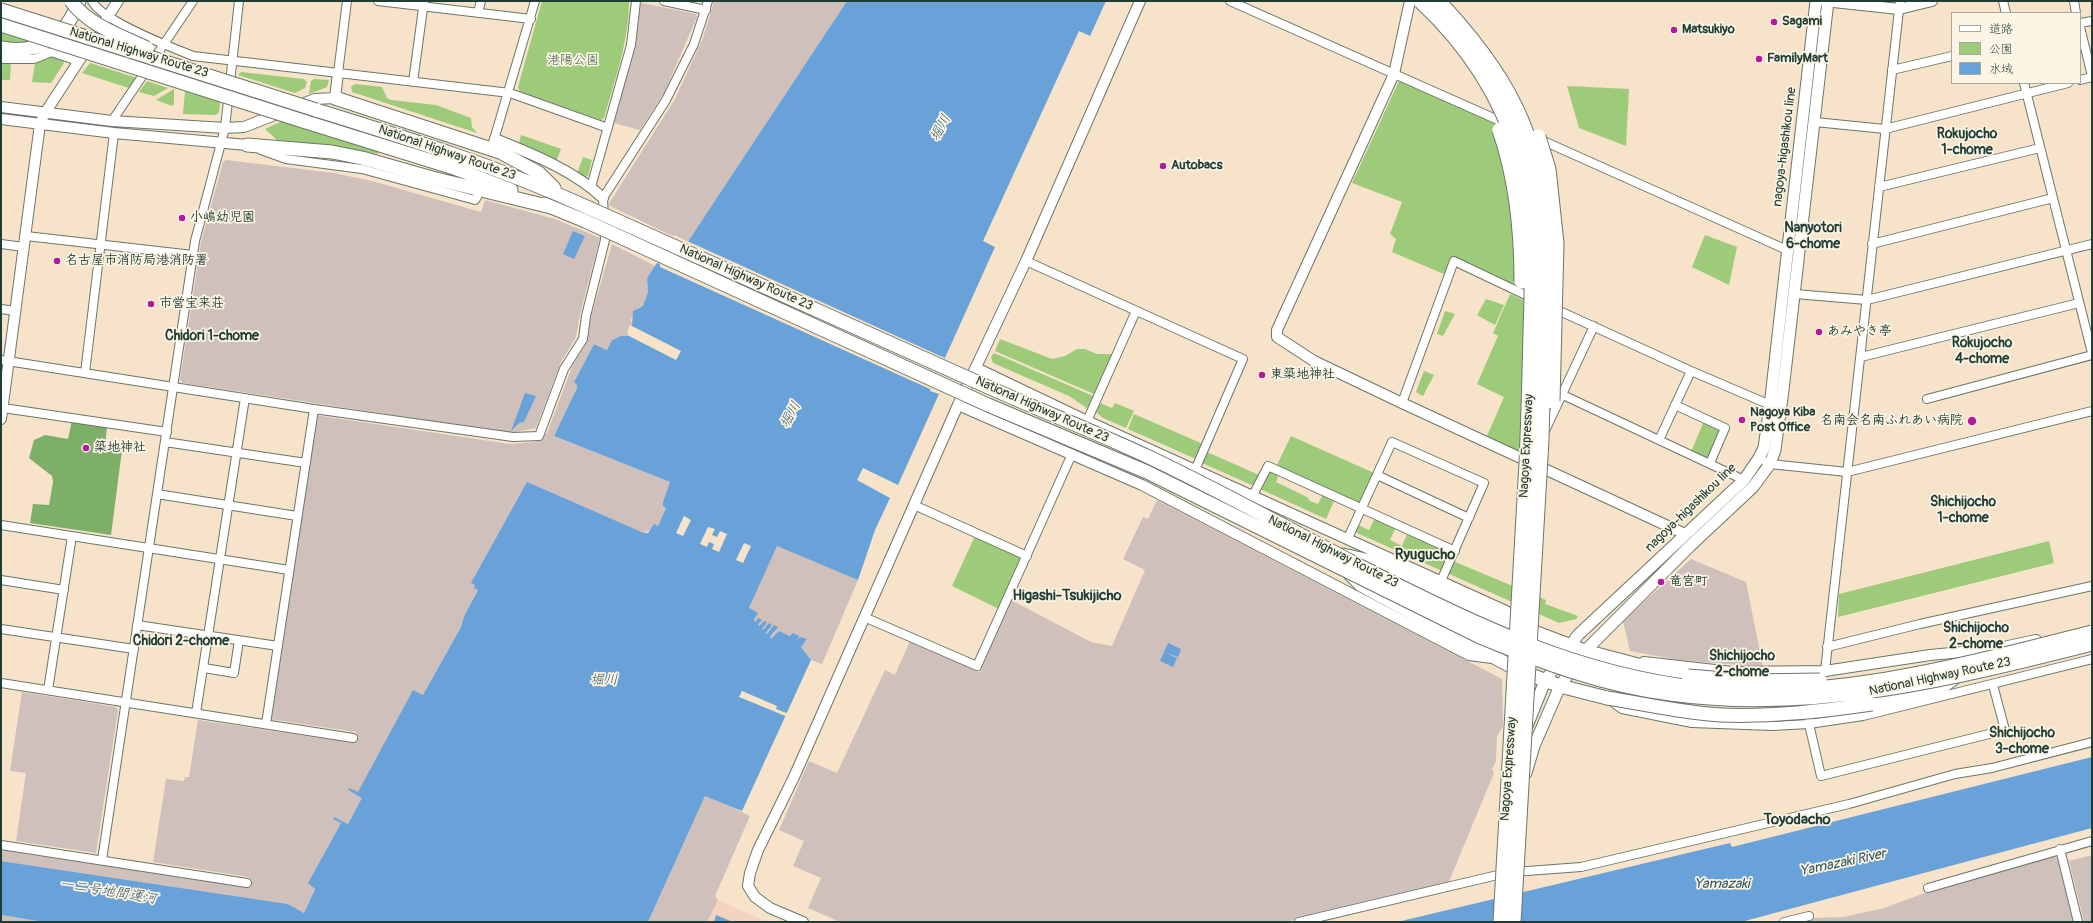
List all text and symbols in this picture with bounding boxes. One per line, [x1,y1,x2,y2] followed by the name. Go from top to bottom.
[1951,12,2081,84] legend
[1782,14,1822,30] place label: Sagami
[1769,17,1779,27] marker: Sagami
[1682,22,1735,38] place label: Matsukiyo
[1989,22,2013,37] text: 道路
[68,24,210,82] street label: National Highway Route 23
[1669,25,1679,35] marker: Matsukiyo
[1989,42,2013,57] text: 公園
[1767,51,1828,67] place label: FamilyMart
[547,53,599,69] park label: 港陽公園
[1754,54,1764,64] marker: FamilyMart
[1989,62,2013,77] text: 水域
[1770,86,1800,208] street label: nagoya-higashikou line
[927,112,955,144] water label: 堀川
[376,122,518,184] street label: National Highway Route 23
[1937,126,1997,158] district label: Rokujocho 1-chome
[1171,158,1223,174] place label: Autobacs
[1158,161,1168,171] marker: Autobacs
[190,210,255,226] place label: 小嶋幼児園
[177,213,187,223] marker: 小嶋幼児園
[1784,220,1842,252] district label: Nanyotori 6-chome
[677,242,815,314] street label: National Highway Route 23
[65,253,208,269] place label: 名古屋市消防局港消防署
[52,256,62,266] marker: 名古屋市消防局港消防署
[159,296,224,312] place label: 市営宝来荘
[146,299,156,309] marker: 市営宝来荘
[1827,324,1892,340] place label: あみやき亭
[1814,327,1824,337] marker: あみやき亭
[165,328,259,344] district label: Chidori 1-chome
[1952,335,2012,368] district label: Rokujocho 4-chome
[1270,367,1335,383] place label: 東築地神社
[1257,370,1267,380] marker: 東築地神社
[973,374,1111,446] street label: National Highway Route 23
[1516,394,1538,498] street label: Nagoya Expressway
[777,399,805,431] water label: 堀川
[1750,405,1815,436] place label: Nagoya Kiba Post Office
[1820,413,1963,429] place label: 名南会名南ふれあい病院
[1737,415,1747,425] marker: Nagoya Kiba Post Office
[1966,415,1978,427] marker: 名南会名南ふれあい病院
[94,440,146,456] place label: 築地神社
[81,443,91,453] marker: 築地神社
[1642,461,1740,555] street label: nagoya-higashikou line
[1930,494,1996,526] district label: Shichijocho 1-chome
[1265,512,1401,592] street label: National Highway Route 23
[1395,546,1455,564] district label: Ryugucho
[1669,574,1708,590] place label: 竜宮町
[1656,577,1666,587] marker: 竜宮町
[1012,587,1122,605] district label: Higashi-Tsukijicho
[1943,620,2009,652] district label: Shichijocho 2-chome
[133,633,229,649] district label: Chidori 2-chome
[1709,648,1775,680] district label: Shichijocho 2-chome
[1868,654,2012,700] street label: National Highway Route 23
[590,672,618,688] water label: 堀川
[1498,716,1520,822] street label: Nagoya Expressway
[1989,725,2055,758] district label: Shichijocho 3-chome
[1763,811,1831,829] district label: Toyodacho
[1799,846,1887,880] water label: Yamazaki River
[58,876,158,908] water label: 一二号地間運河
[1694,876,1750,892] water label: Yamazaki

